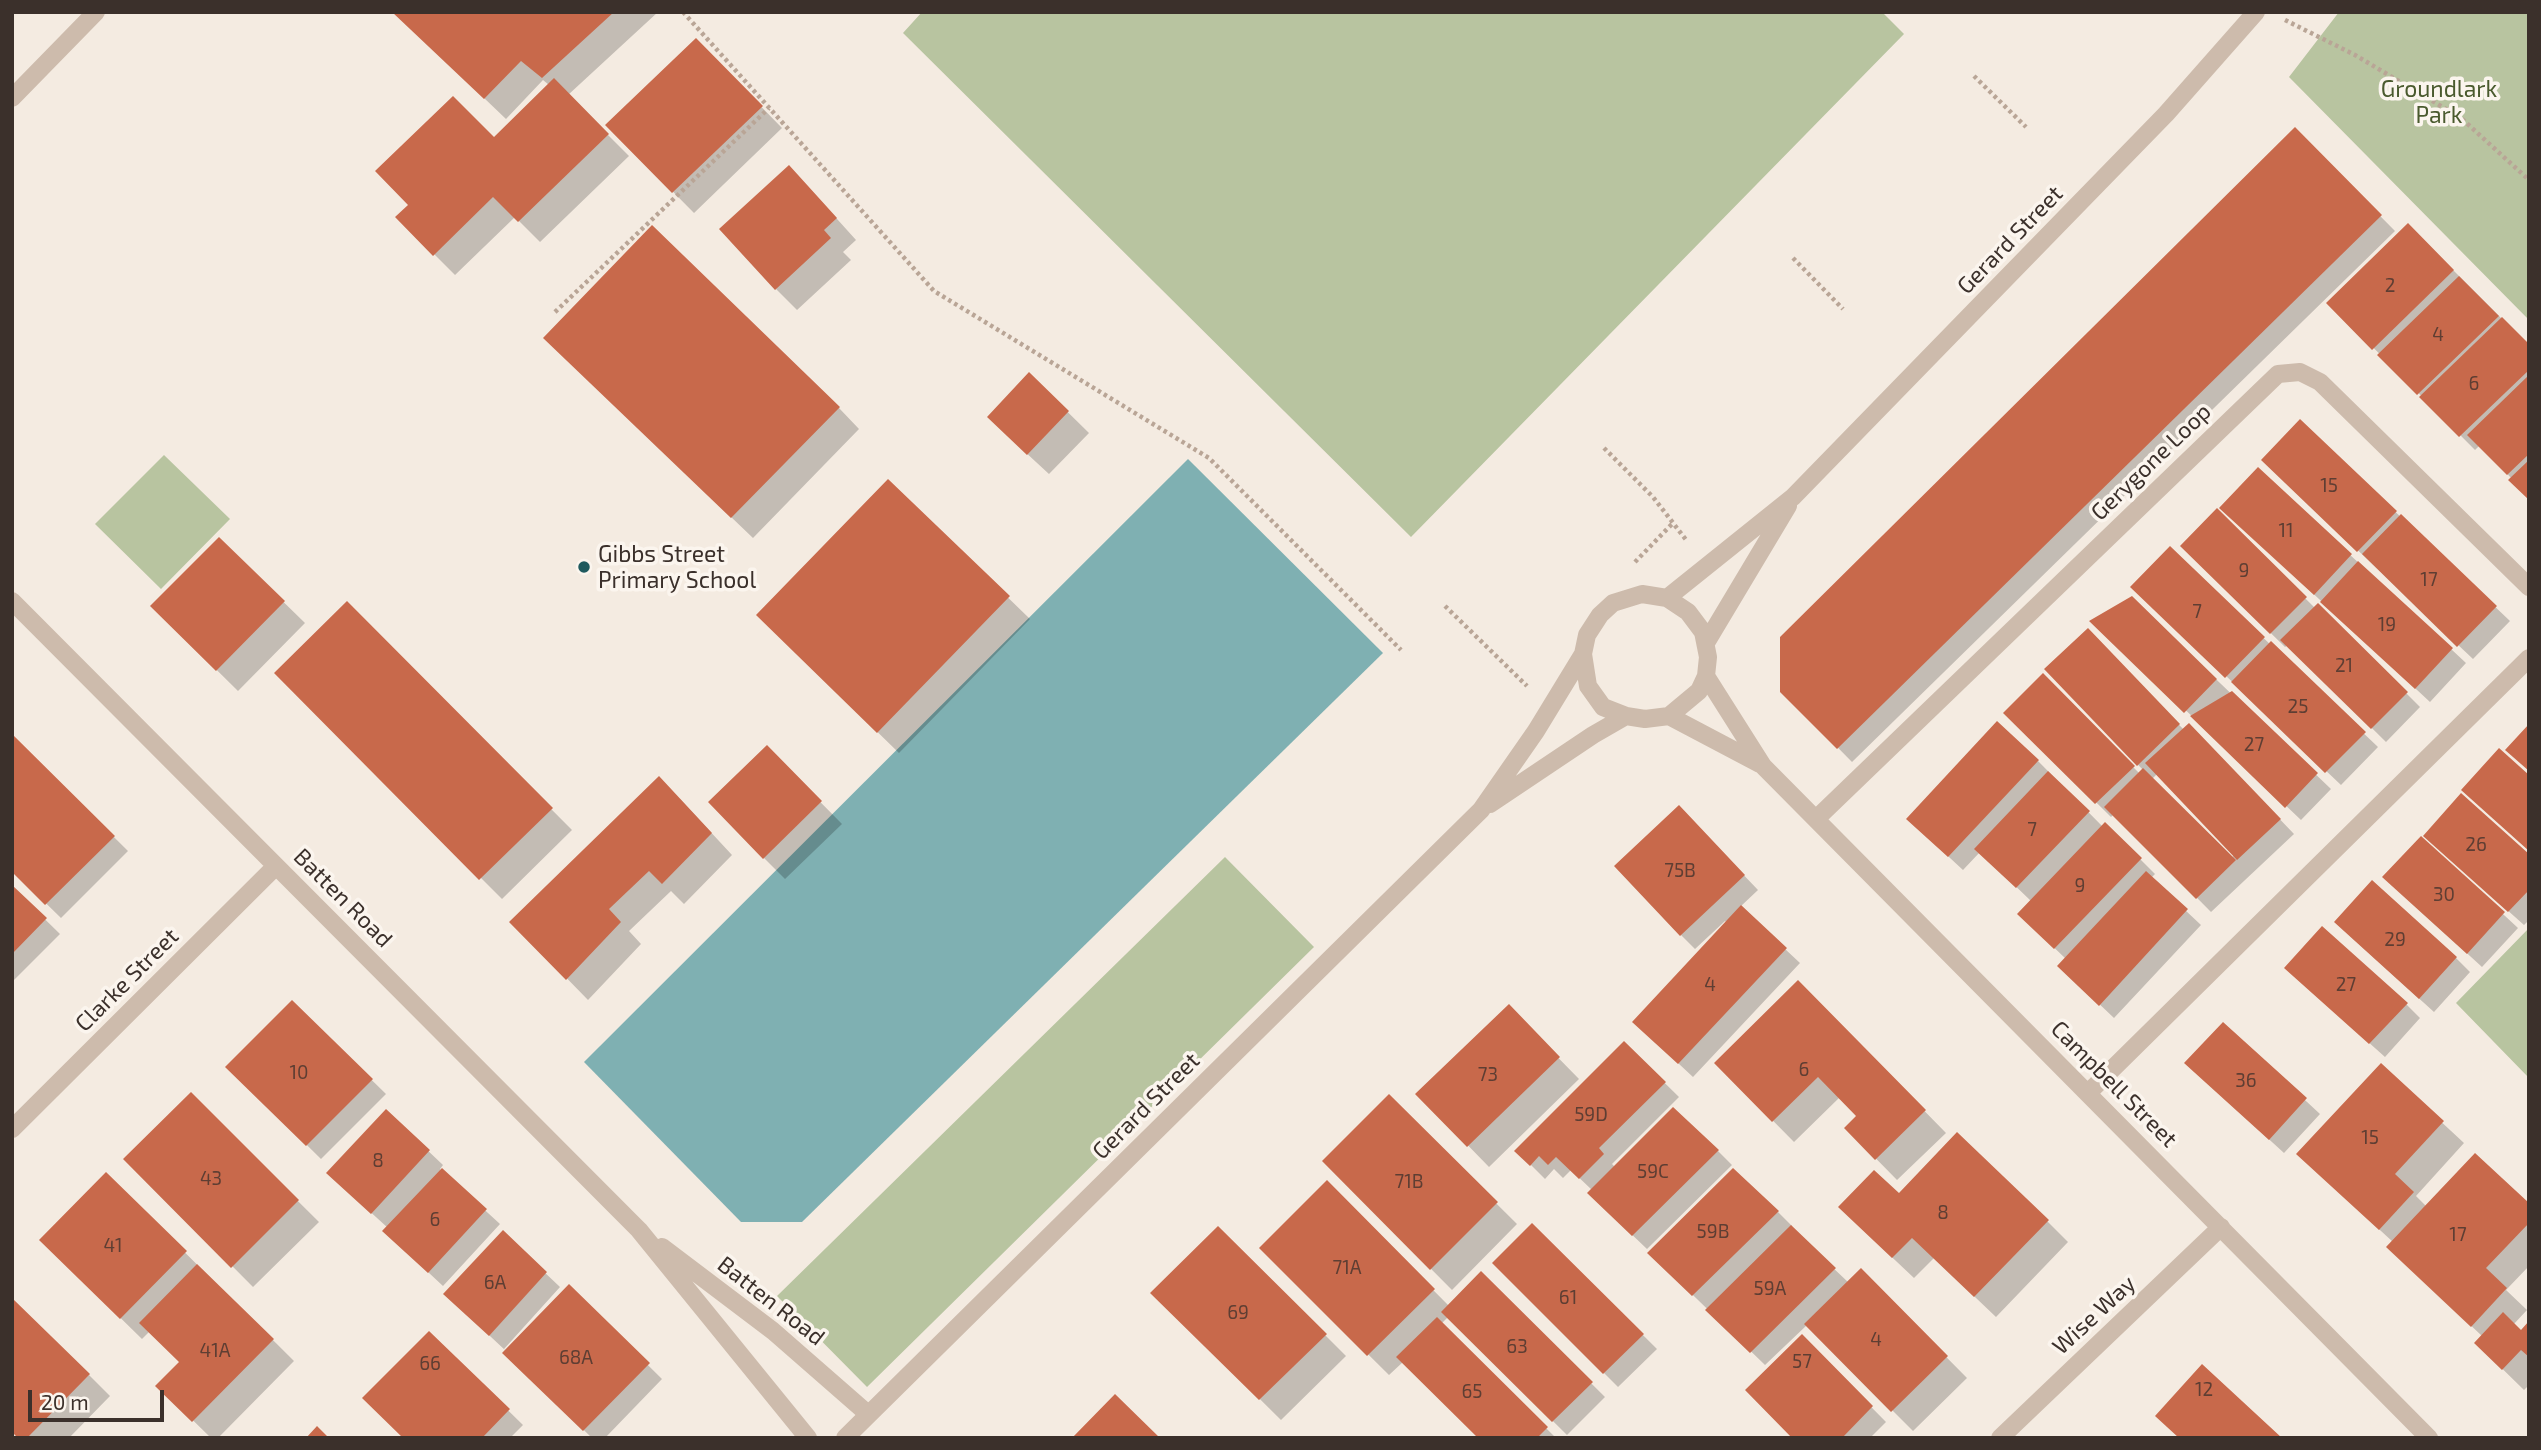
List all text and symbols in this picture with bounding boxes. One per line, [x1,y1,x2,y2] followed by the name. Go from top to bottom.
[2381,75,2497,129] park label: Groundlark Park
[1951,180,2069,300] street label: Gerard Street
[2385,275,2395,297] house number: 2
[2432,324,2444,346] house number: 4
[2469,373,2479,395] house number: 6
[2085,398,2217,526] street label: Gerygone Loop
[2320,475,2338,497] house number: 15
[2278,520,2294,542] house number: 11
[598,540,756,594] place label: Gibbs Street Primary School
[576,559,592,575] marker: Gibbs Street Primary School
[2239,560,2249,582] house number: 9
[2420,569,2438,591] house number: 17
[2192,601,2202,623] house number: 7
[2378,614,2396,636] house number: 19
[2335,655,2353,677] house number: 21
[2288,696,2308,718] house number: 25
[2244,734,2264,756] house number: 27
[2027,819,2037,841] house number: 7
[2465,834,2487,856] house number: 26
[288,843,398,953] street label: Batten Road
[1664,860,1696,882] house number: 75B
[2075,875,2085,897] house number: 9
[2433,884,2455,906] house number: 30
[70,923,184,1037] street label: Clarke Street
[2384,929,2406,951] house number: 29
[1704,974,1716,996] house number: 4
[2336,974,2356,996] house number: 27
[2045,1015,2183,1153] street label: Campbell Street
[1087,1047,1205,1165] street label: Gerard Street
[1799,1059,1809,1081] house number: 6
[289,1062,309,1084] house number: 10
[1478,1064,1498,1086] house number: 73
[2235,1070,2257,1092] house number: 36
[1574,1104,1608,1126] house number: 59D
[2361,1127,2379,1149] house number: 15
[372,1150,384,1172] house number: 8
[1637,1161,1669,1183] house number: 59C
[200,1168,222,1190] house number: 43
[1394,1171,1424,1193] house number: 71B
[1937,1202,1949,1224] house number: 8
[430,1209,440,1231] house number: 6
[1697,1221,1729,1243] house number: 59B
[2449,1224,2467,1246] house number: 17
[103,1235,123,1257] house number: 41
[712,1251,830,1351] street label: Batten Road
[1332,1257,1362,1279] house number: 71A
[2047,1270,2141,1360] street label: Wise Way
[484,1272,506,1294] house number: 6A
[1754,1278,1786,1300] house number: 59A
[1559,1287,1577,1309] house number: 61
[1227,1302,1249,1324] house number: 69
[1870,1329,1882,1351] house number: 4
[1506,1336,1528,1358] house number: 63
[199,1340,231,1362] house number: 41A
[559,1347,593,1369] house number: 68A
[1792,1351,1812,1373] house number: 57
[419,1353,441,1375] house number: 66
[32,1376,168,1420] scale bar
[2195,1379,2213,1401] house number: 12
[1461,1381,1483,1403] house number: 65
[41,1389,89,1414] text: 20 m

